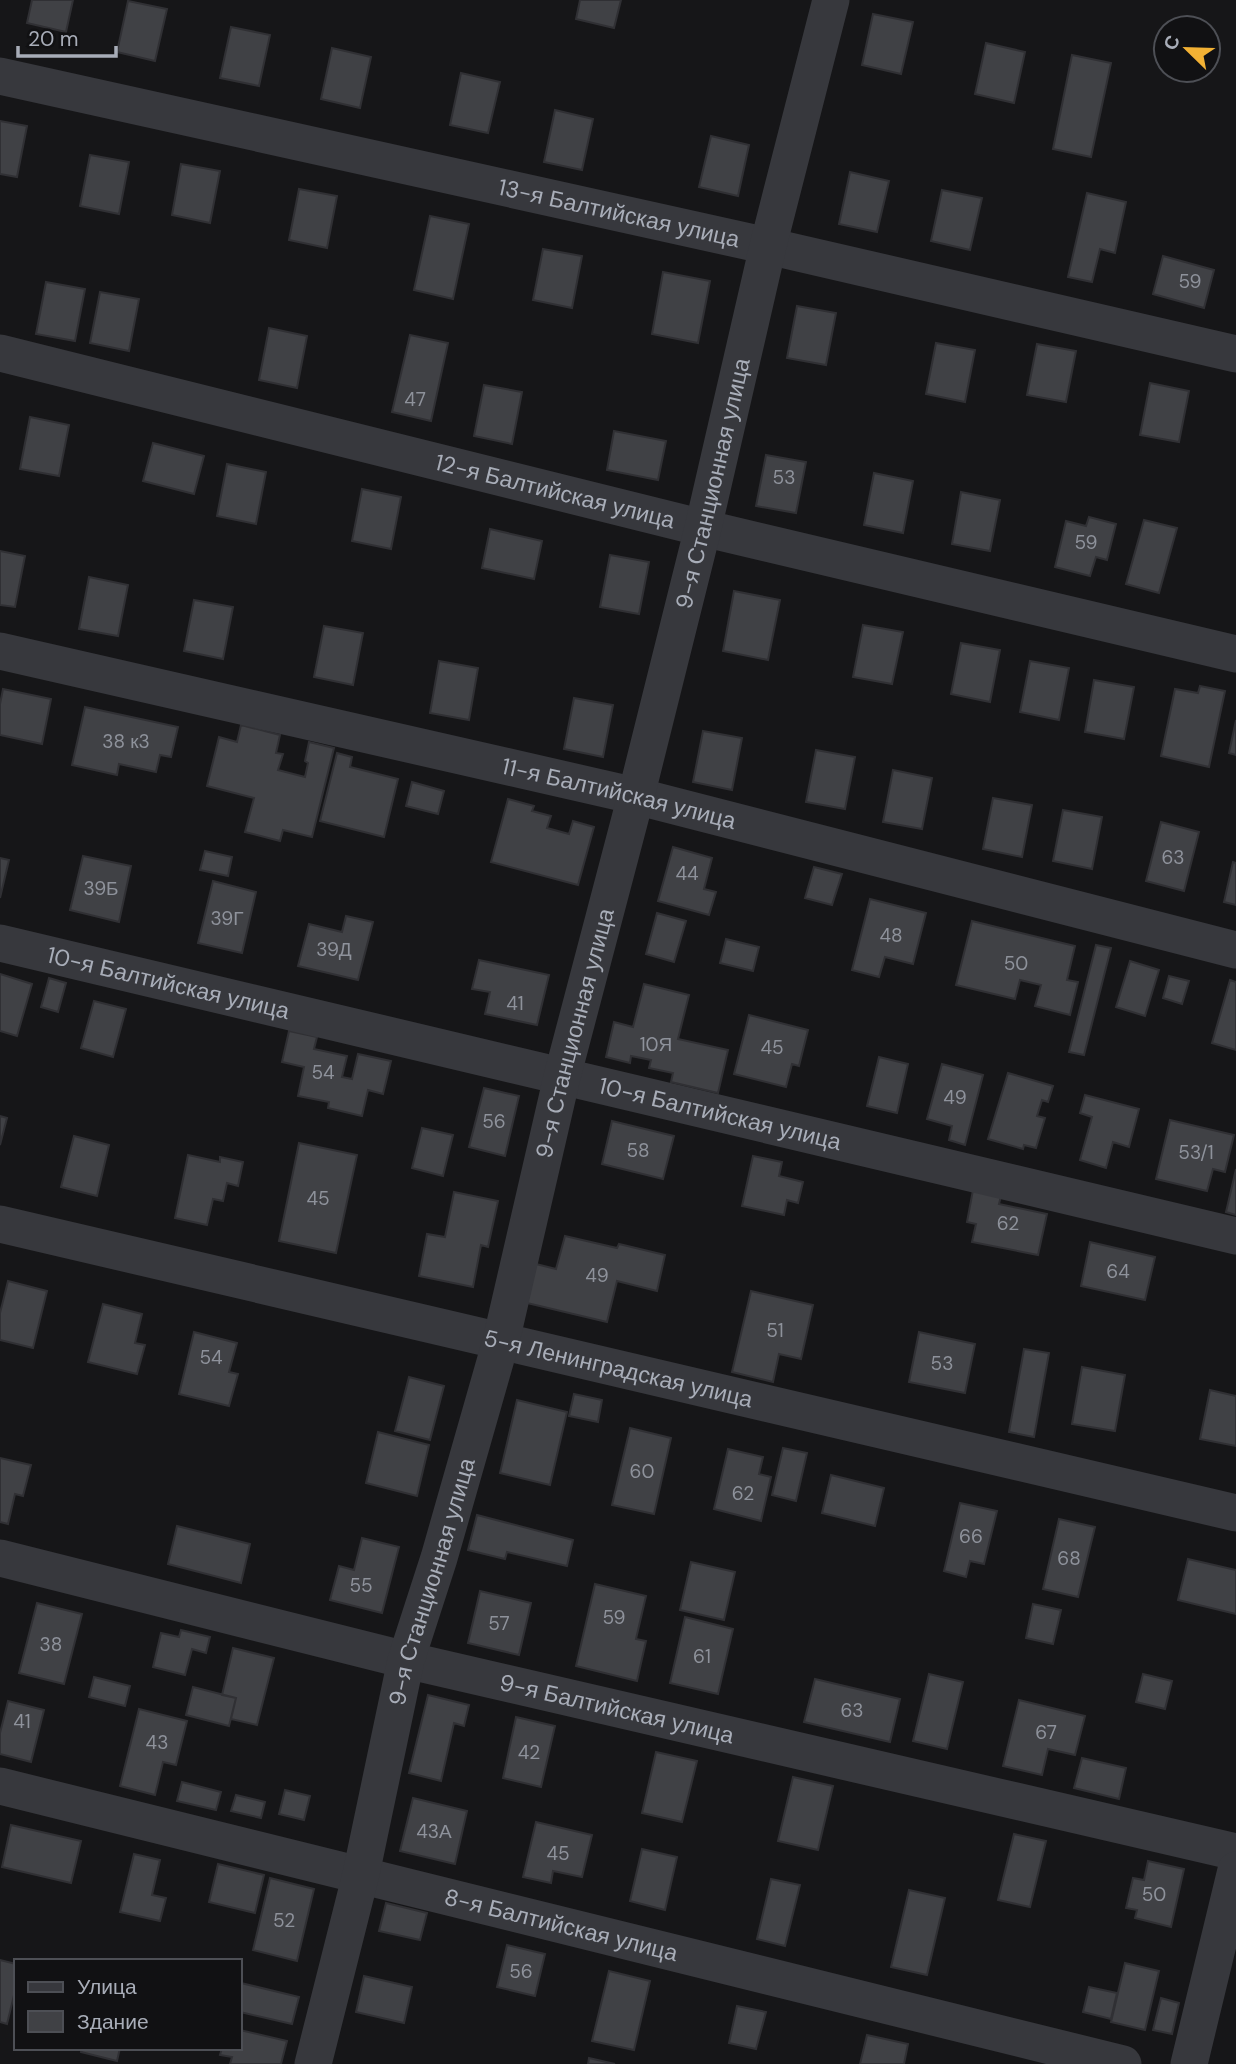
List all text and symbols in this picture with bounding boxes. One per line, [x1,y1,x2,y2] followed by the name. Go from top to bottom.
[18,14,116,58] scale bar
[1152,14,1222,84] north arrow
[28,25,79,53] text: 20 m
[1158,31,1186,54] text: С
[496,172,743,254] street label: 13-я Балтийская улица
[1179,269,1201,294] house number: 59
[668,355,757,612] street label: 9-я Станционная улица
[404,387,426,412] house number: 47
[432,447,678,535] street label: 12-я Балтийская улица
[773,465,795,490] house number: 53
[1075,530,1097,555] house number: 59
[102,729,150,754] house number: 38 к3
[499,751,739,836] street label: 11-я Балтийская улица
[1161,845,1185,870] house number: 63
[675,861,699,886] house number: 44
[83,876,119,901] house number: 39Б
[529,905,621,1161] street label: 9-я Станционная улица
[211,906,243,931] house number: 39Г
[879,923,903,948] house number: 48
[316,937,352,962] house number: 39Д
[44,940,293,1026] street label: 10-я Балтийская улица
[1004,951,1028,976] house number: 50
[506,991,524,1016] house number: 41
[640,1032,672,1057] house number: 10Я
[760,1035,784,1060] house number: 45
[311,1060,335,1085] house number: 54
[596,1070,844,1157] street label: 10-я Балтийская улица
[943,1085,967,1110] house number: 49
[482,1109,506,1134] house number: 56
[626,1138,650,1163] house number: 58
[1178,1140,1214,1165] house number: 53/1
[306,1186,330,1211] house number: 45
[997,1211,1019,1236] house number: 62
[1106,1259,1130,1284] house number: 64
[585,1263,609,1288] house number: 49
[766,1318,784,1343] house number: 51
[481,1323,756,1415] street label: 5-я Ленинградская улица
[199,1345,223,1370] house number: 54
[931,1351,953,1376] house number: 53
[382,1454,482,1708] street label: 9-я Станционная улица
[630,1459,654,1484] house number: 60
[732,1481,754,1506] house number: 62
[959,1524,983,1549] house number: 66
[1057,1546,1081,1571] house number: 68
[349,1573,373,1598] house number: 55
[603,1605,625,1630] house number: 59
[488,1611,510,1636] house number: 57
[40,1632,62,1657] house number: 38
[693,1644,711,1669] house number: 61
[497,1667,737,1750] street label: 9-я Балтийская улица
[840,1698,864,1723] house number: 63
[13,1709,31,1734] house number: 41
[1035,1720,1057,1745] house number: 67
[146,1730,168,1755] house number: 43
[518,1740,540,1765] house number: 42
[416,1819,452,1844] house number: 43А
[546,1841,570,1866] house number: 45
[441,1882,681,1968] street label: 8-я Балтийская улица
[1142,1882,1166,1907] house number: 50
[273,1908,295,1933] house number: 52
[14,1959,242,2050] legend
[509,1959,533,1984] house number: 56
[77,1973,137,2001] text: Улица
[77,2008,149,2036] text: Здание

